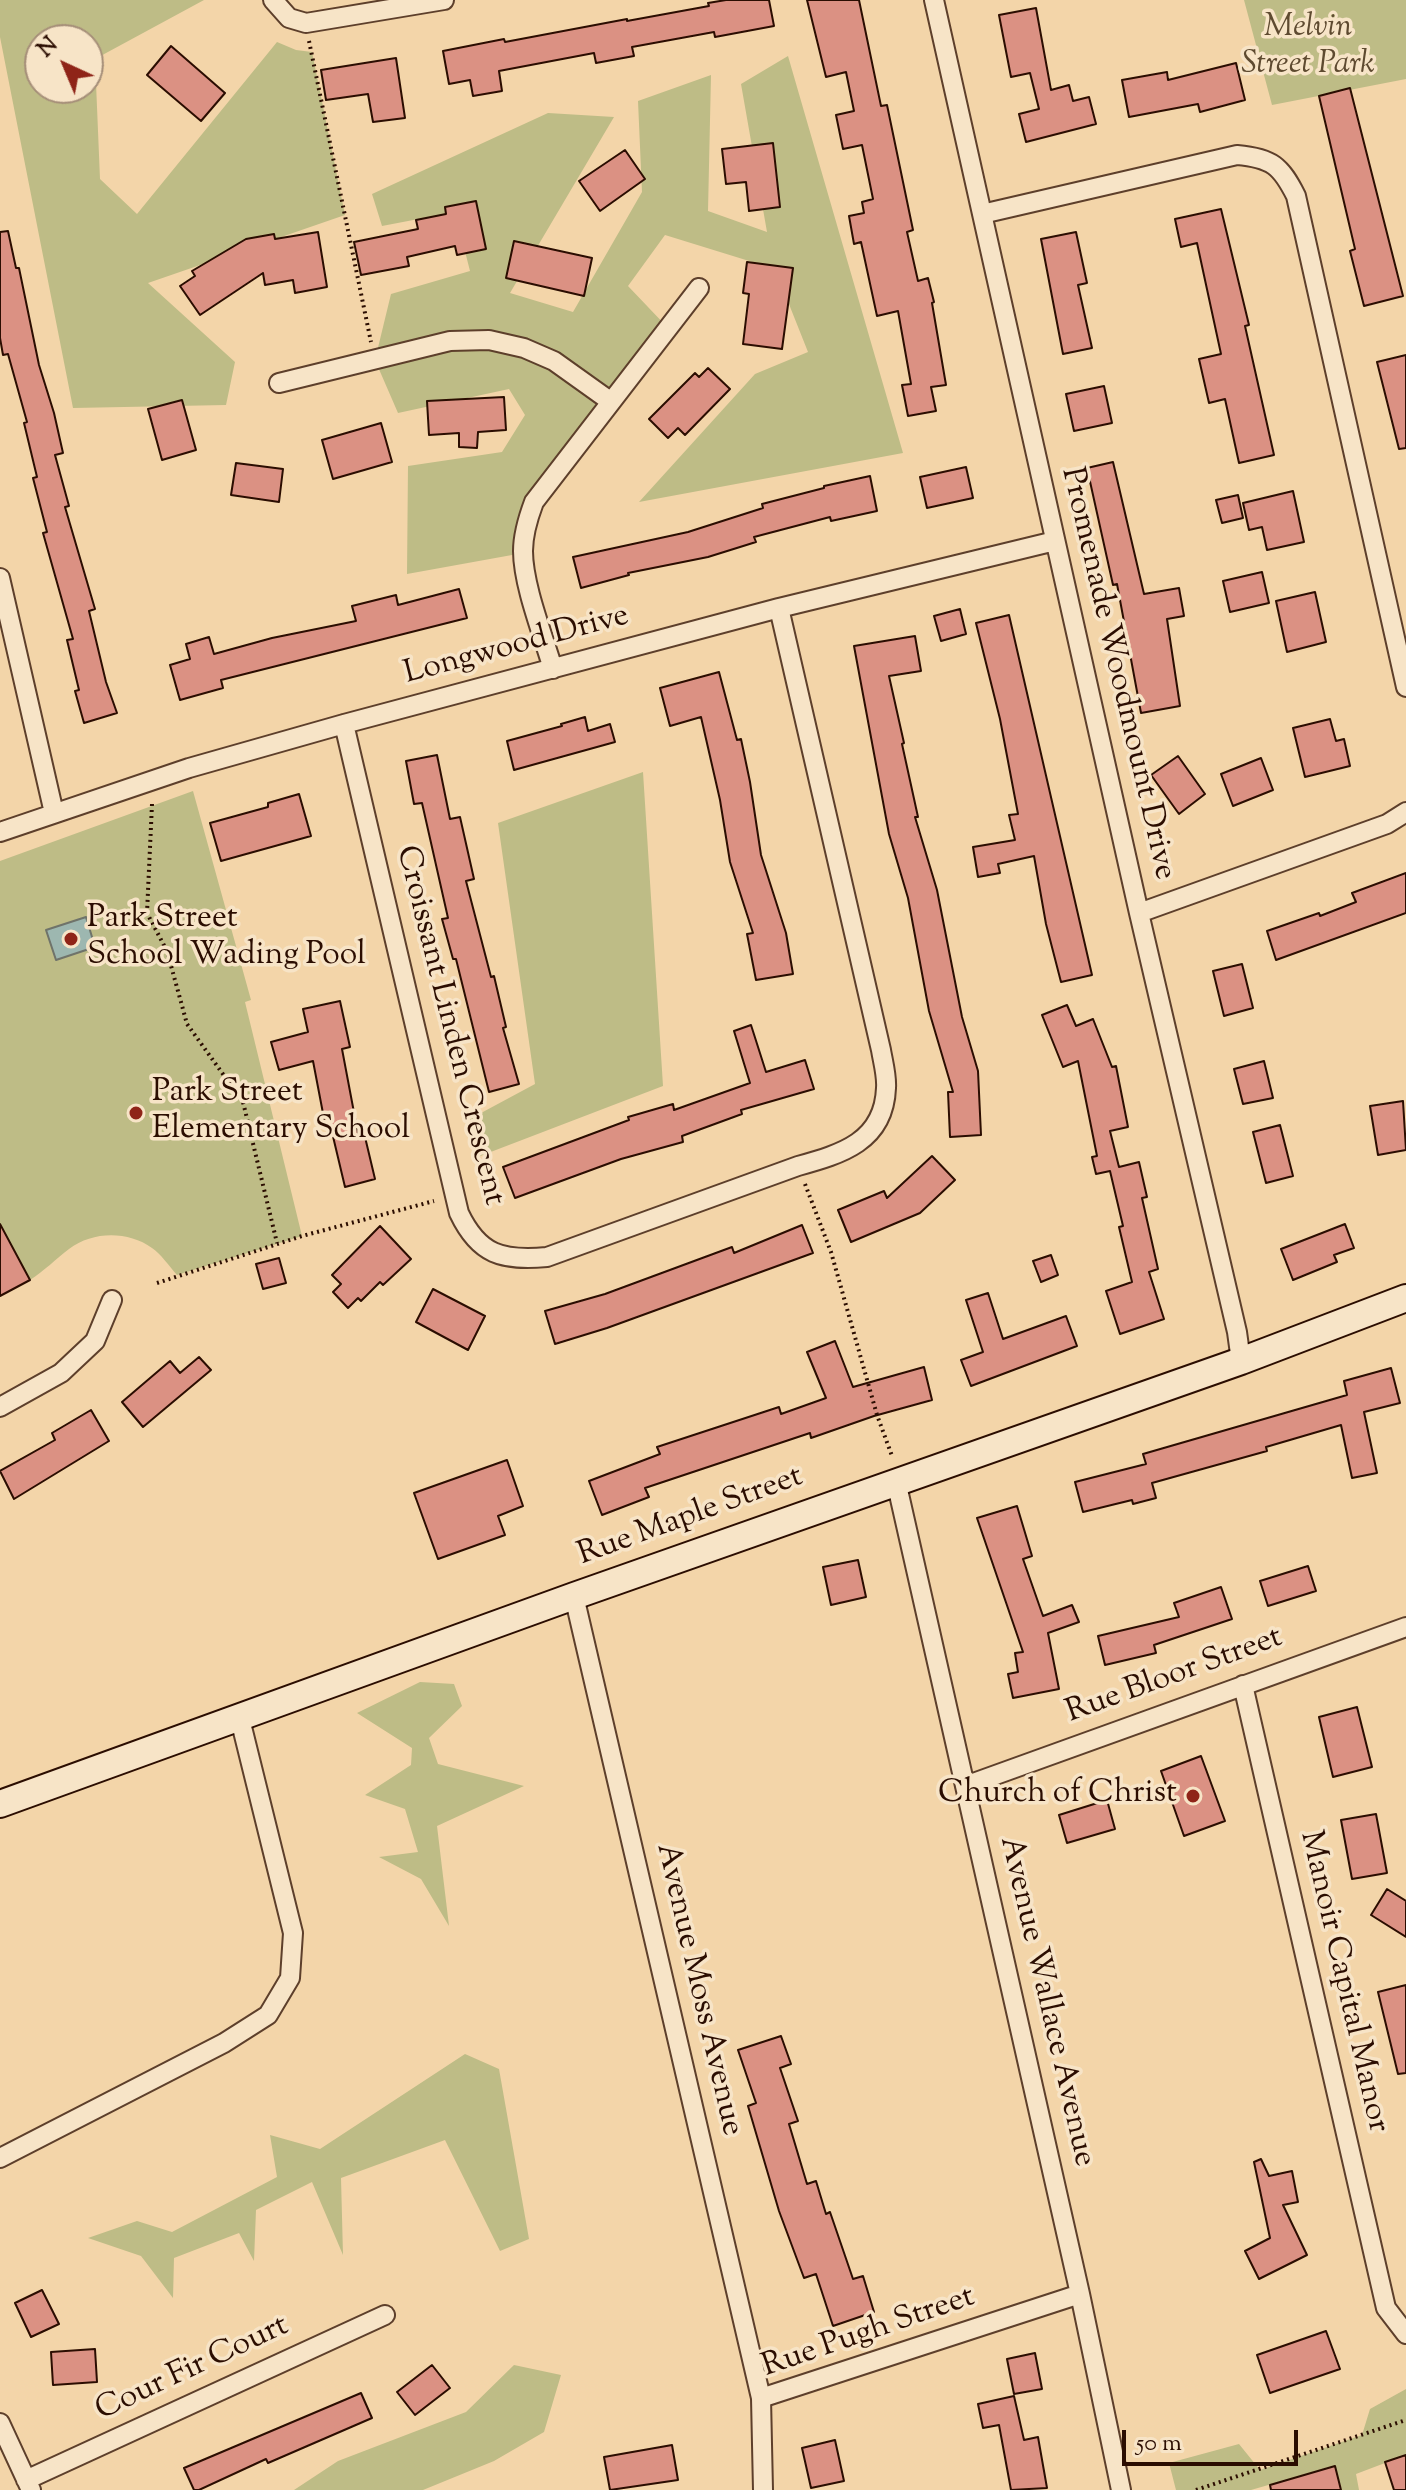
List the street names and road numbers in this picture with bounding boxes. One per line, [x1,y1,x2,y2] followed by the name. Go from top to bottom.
[1050,464,1182,884] street label: Promenade Woodmount Drive
[401,599,633,695] street label: Longwood Drive
[385,842,511,1210] street label: Croissant Linden Crescent
[573,1459,809,1577] street label: Rue Maple Street
[1062,1620,1288,1734] street label: Rue Bloor Street
[1289,1828,1395,2136] street label: Manoir Capital Manor
[988,1833,1102,2171] street label: Avenue Wallace Avenue
[645,1840,749,2140] street label: Avenue Moss Avenue
[758,2280,980,2388] street label: Rue Pugh Street
[90,2309,296,2431] street label: Cour Fir Court

